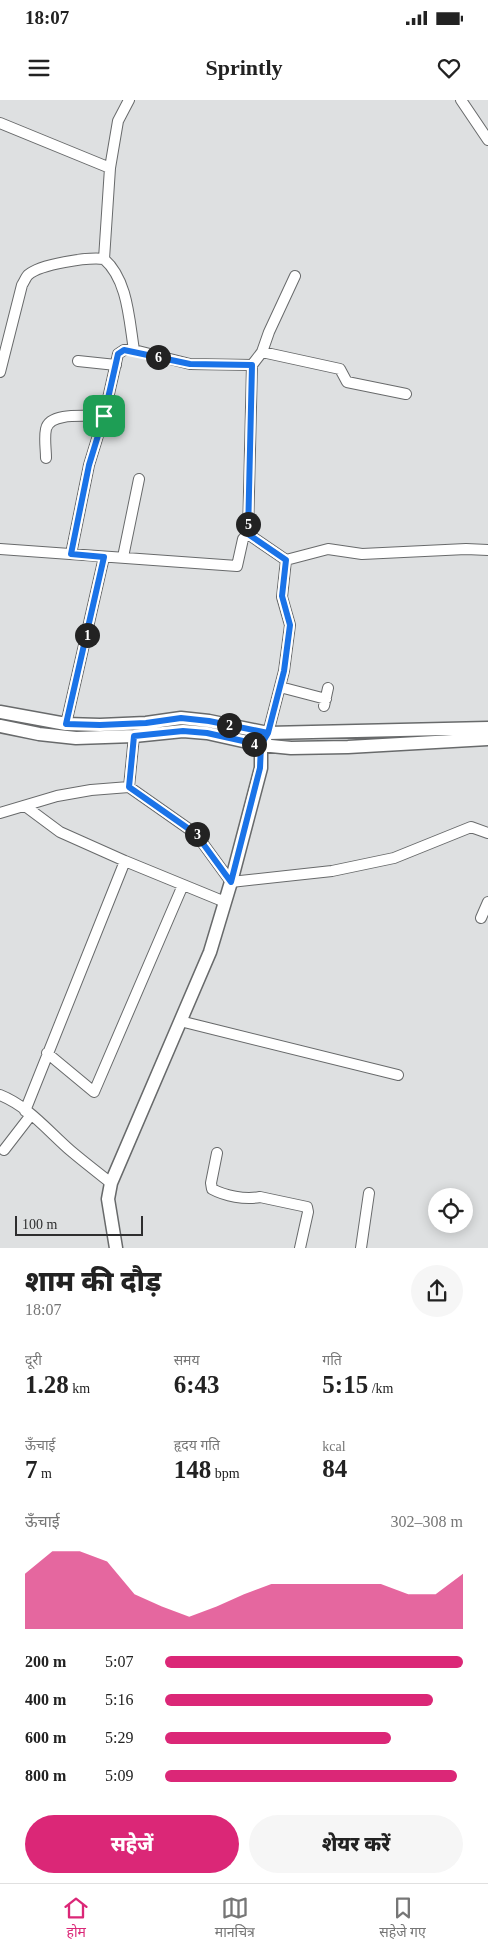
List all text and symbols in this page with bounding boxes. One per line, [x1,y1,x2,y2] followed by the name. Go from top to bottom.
[25,7,69,28] text: 18:07
[25,54,53,82] icon: menu
[435,54,463,82] icon: heart
[205,55,283,80] text: Sprintly
[146,344,170,370] pin: 6
[155,350,162,365] text: 6
[83,395,125,437] pin
[90,402,118,430] icon: arrive
[236,512,260,536] pin: 5
[245,517,252,532] text: 5
[74,622,100,648] pin: 1
[84,628,91,643] text: 1
[216,712,242,738] pin: 2
[226,718,233,733] text: 2
[242,732,266,756] pin: 4
[251,737,258,752] text: 4
[184,822,210,846] pin: 3
[194,827,201,842] text: 3
[428,1188,473,1233] map controls
[428,1188,473,1233] button: locate
[15,1213,142,1236] scale bar
[22,1217,57,1232] text: 100 m
[411,1265,463,1317] button: share
[25,1266,161,1297] text: शाम की दौड़
[25,1301,61,1318] text: 18:07
[25,1353,42,1368] text: दूरी
[174,1353,200,1368] text: समय
[322,1353,342,1368] text: गति
[25,1371,69,1398] text: 1.28
[174,1371,219,1398] text: 6:43
[322,1371,368,1398] text: 5:15
[69,1381,90,1396] text: km
[368,1381,393,1396] text: /km
[25,1438,55,1453] text: ऊँचाई
[174,1438,220,1453] text: हृदय गति
[322,1439,346,1454] text: kcal
[322,1455,347,1482] text: 84
[25,1456,38,1483] text: 7
[174,1456,211,1483] text: 148
[38,1466,52,1481] text: m
[211,1466,240,1481] text: bpm
[25,1513,60,1530] text: ऊँचाई
[391,1513,463,1530] text: 302–308 m
[25,1653,66,1670] text: 200 m
[105,1653,133,1670] text: 5:07
[25,1691,66,1708] text: 400 m
[105,1691,133,1708] text: 5:16
[25,1729,66,1746] text: 600 m
[105,1729,133,1746] text: 5:29
[25,1767,66,1784] text: 800 m
[105,1767,133,1784] text: 5:09
[25,1815,239,1873] button: सहेजें
[249,1815,463,1873] button: शेयर करें
[62,1894,90,1943] tab: होम
[215,1894,255,1943] tab: मानचित्र
[379,1894,426,1943] tab: सहेजे गए

